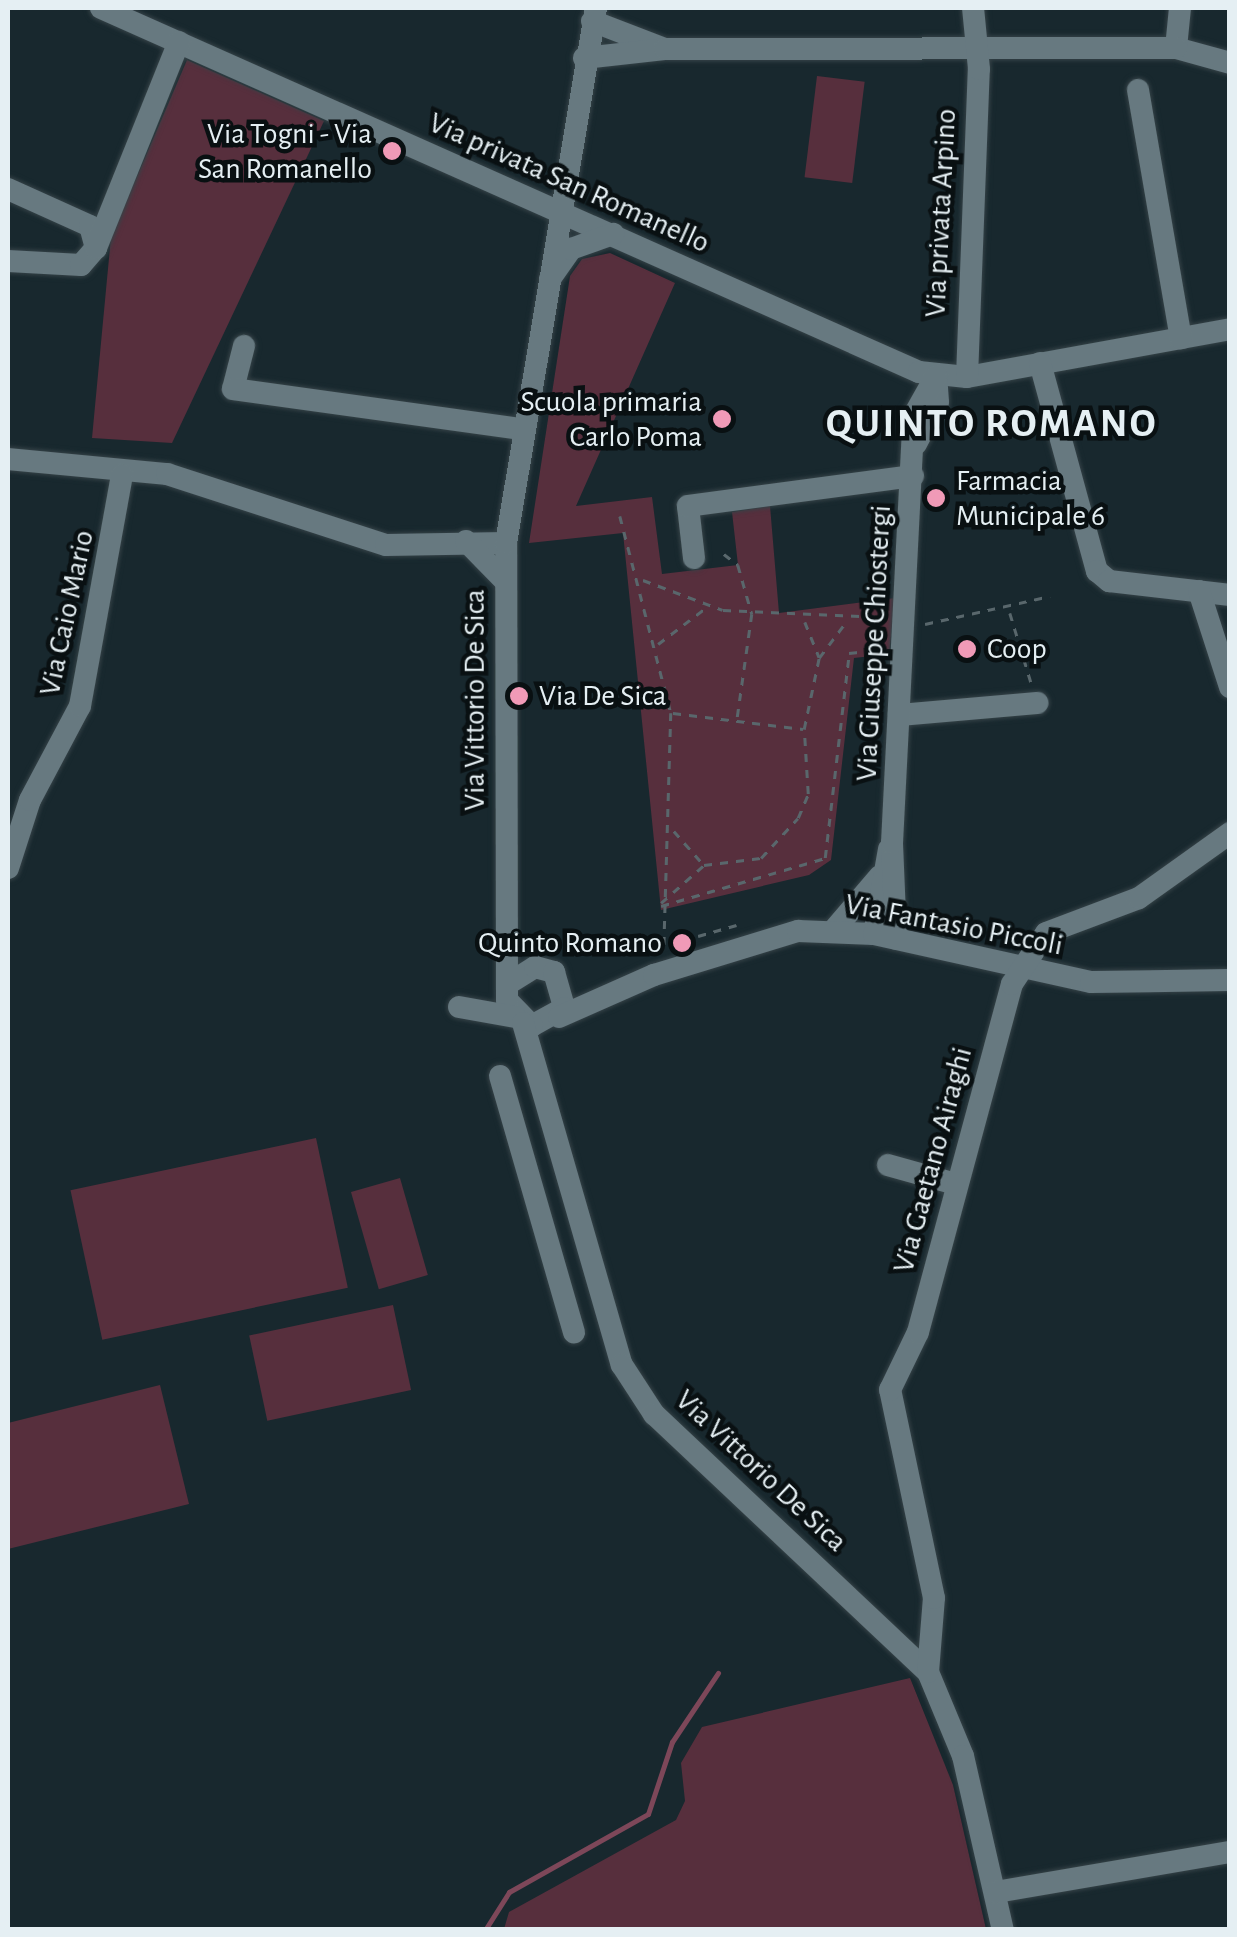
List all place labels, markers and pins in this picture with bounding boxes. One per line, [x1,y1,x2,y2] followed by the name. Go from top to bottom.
[198,116,372,186] place label: Via Togni - Via San Romanello
[381,140,403,162] marker: Via Togni - Via San Romanello
[520,384,702,454] place label: Scuola primaria Carlo Poma
[711,408,733,430] marker: Scuola primaria Carlo Poma
[956,463,1105,534] place label: Farmacia Municipale 6
[925,487,947,509] marker: Farmacia Municipale 6
[987,631,1047,667] place label: Coop
[956,638,978,660] marker: Coop
[539,678,667,714] place label: Via De Sica
[508,685,530,707] marker: Via De Sica
[478,925,662,961] place label: Quinto Romano
[671,932,693,954] marker: Quinto Romano

